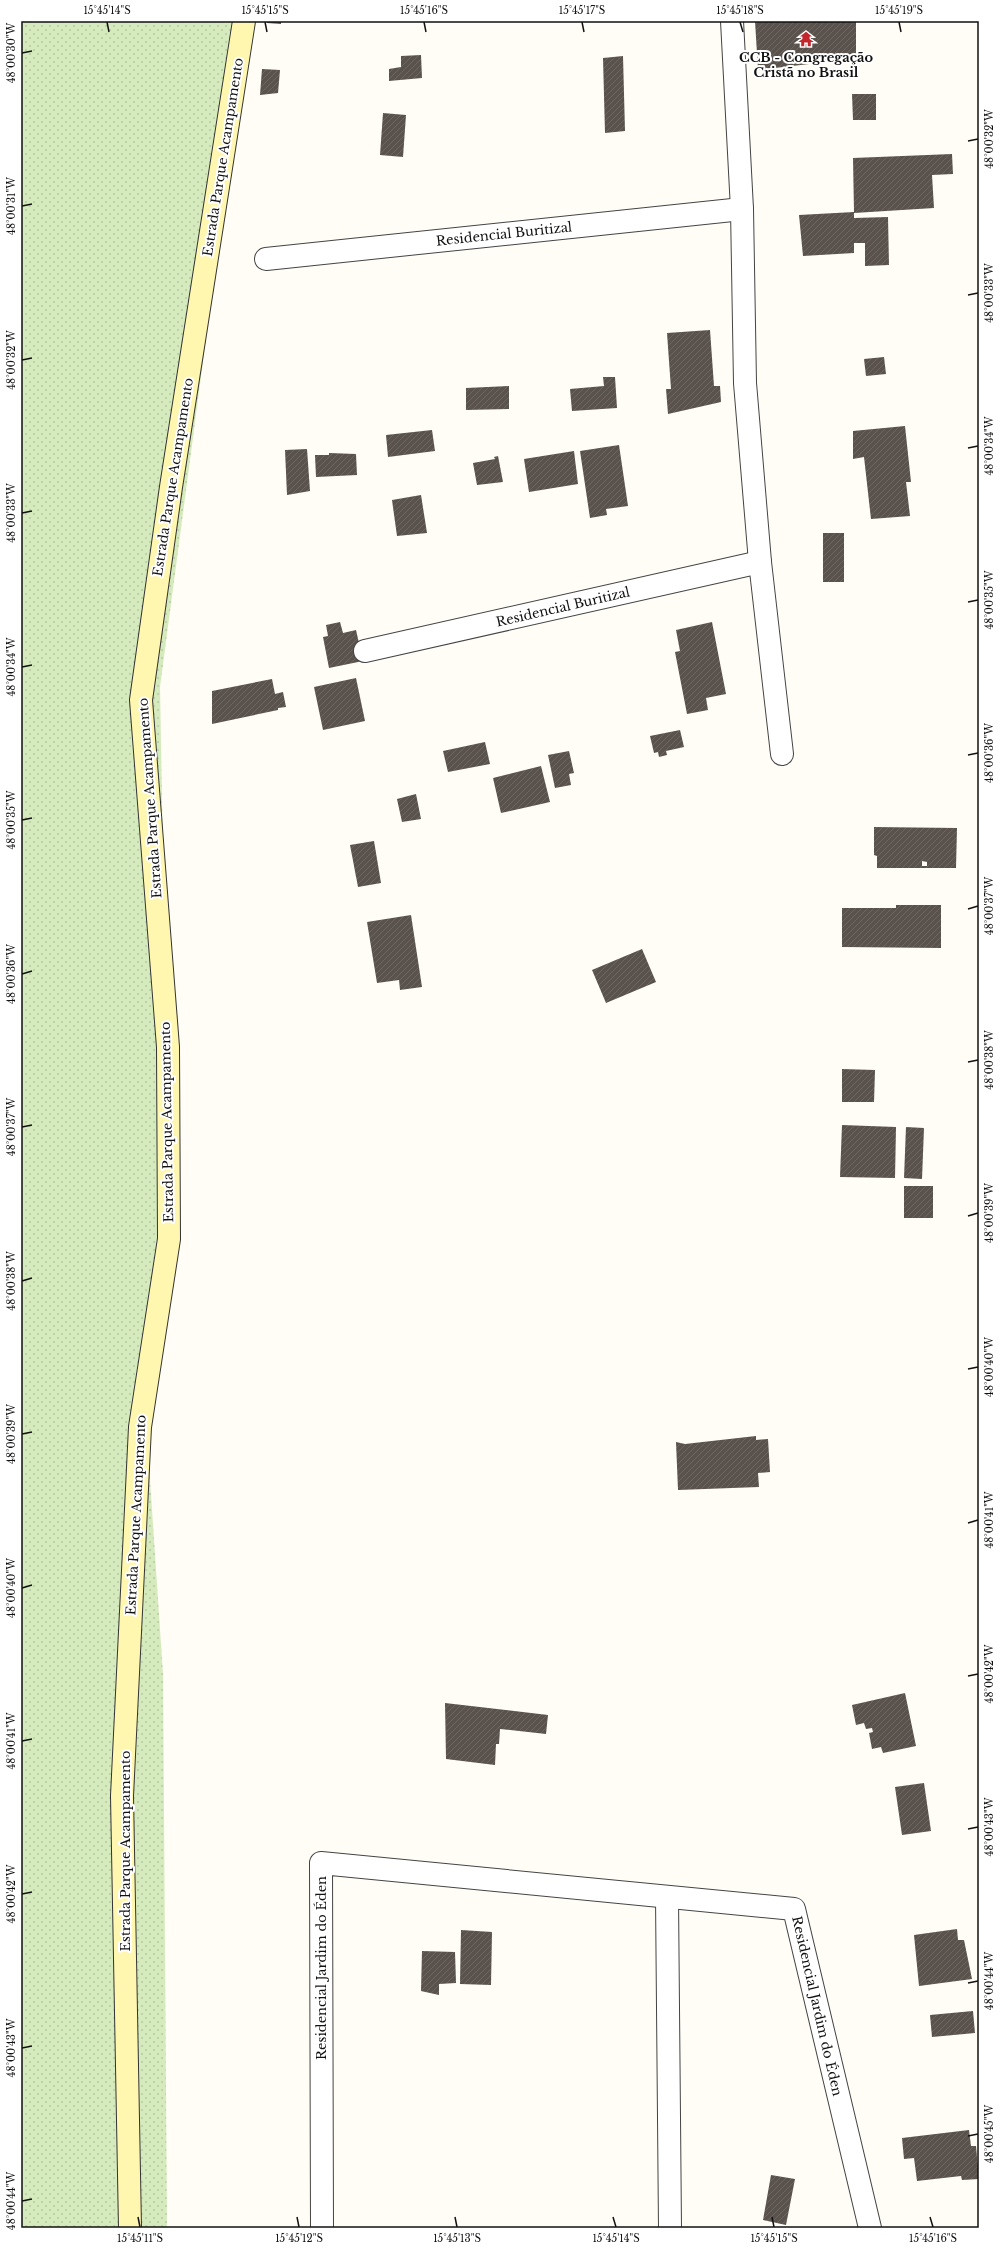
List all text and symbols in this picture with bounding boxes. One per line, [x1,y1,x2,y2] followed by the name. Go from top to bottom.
[83,4,131,17] text: 15°45'14"S
[241,4,289,17] text: 15°45'15"S
[400,4,448,17] text: 15°45'16"S
[559,4,605,17] text: 15°45'17"S
[716,4,764,17] text: 15°45'18"S
[875,4,923,17] text: 15°45'19"S
[5,22,18,83] text: 48°00'30"W
[797,30,815,48] temple icon: CCB - Congregação Cristã no Brasil
[739,49,873,81] place label: CCB - Congregação Cristã no Brasil
[199,56,247,258] street label: Estrada Parque Acampamento
[983,109,996,169] text: 48°00'32"W
[5,177,18,235] text: 48°00'31"W
[435,218,573,250] street label: Residencial Buritizal
[983,263,996,323] text: 48°00'33"W
[5,330,18,390] text: 48°00'32"W
[149,376,197,578] street label: Estrada Parque Acampamento
[983,416,996,476] text: 48°00'34"W
[5,483,18,543] text: 48°00'33"W
[983,570,996,630] text: 48°00'35"W
[494,583,632,631] street label: Residencial Buritizal
[5,637,18,697] text: 48°00'34"W
[135,697,165,899] street label: Estrada Parque Acampamento
[983,723,996,783] text: 48°00'36"W
[5,790,18,850] text: 48°00'35"W
[983,877,996,935] text: 48°00'37"W
[5,944,18,1004] text: 48°00'36"W
[157,1021,177,1223] street label: Estrada Parque Acampamento
[983,1030,996,1090] text: 48°00'38"W
[5,1098,18,1156] text: 48°00'37"W
[983,1183,996,1243] text: 48°00'39"W
[5,1251,18,1311] text: 48°00'38"W
[983,1337,996,1397] text: 48°00'40"W
[5,1404,18,1464] text: 48°00'39"W
[122,1414,150,1616] street label: Estrada Parque Acampamento
[983,1491,996,1549] text: 48°00'41"W
[5,1558,18,1618] text: 48°00'40"W
[983,1644,996,1703] text: 48°00'42"W
[5,1712,18,1770] text: 48°00'41"W
[117,1751,134,1951] street label: Estrada Parque Acampamento
[983,1797,996,1856] text: 48°00'43"W
[5,1864,18,1923] text: 48°00'42"W
[313,1876,330,2060] street label: Residencial Jardim do Éden
[788,1914,846,2098] street label: Residencial Jardim do Éden
[983,1952,996,2010] text: 48°00'44"W
[5,2018,18,2077] text: 48°00'43"W
[983,2105,996,2163] text: 48°00'45"W
[5,2172,18,2230] text: 48°00'44"W
[117,2232,163,2245] text: 15°45'11"S
[275,2232,323,2245] text: 15°45'12"S
[433,2232,481,2245] text: 15°45'13"S
[592,2232,640,2245] text: 15°45'14"S
[750,2232,798,2245] text: 15°45'15"S
[909,2232,957,2245] text: 15°45'16"S

